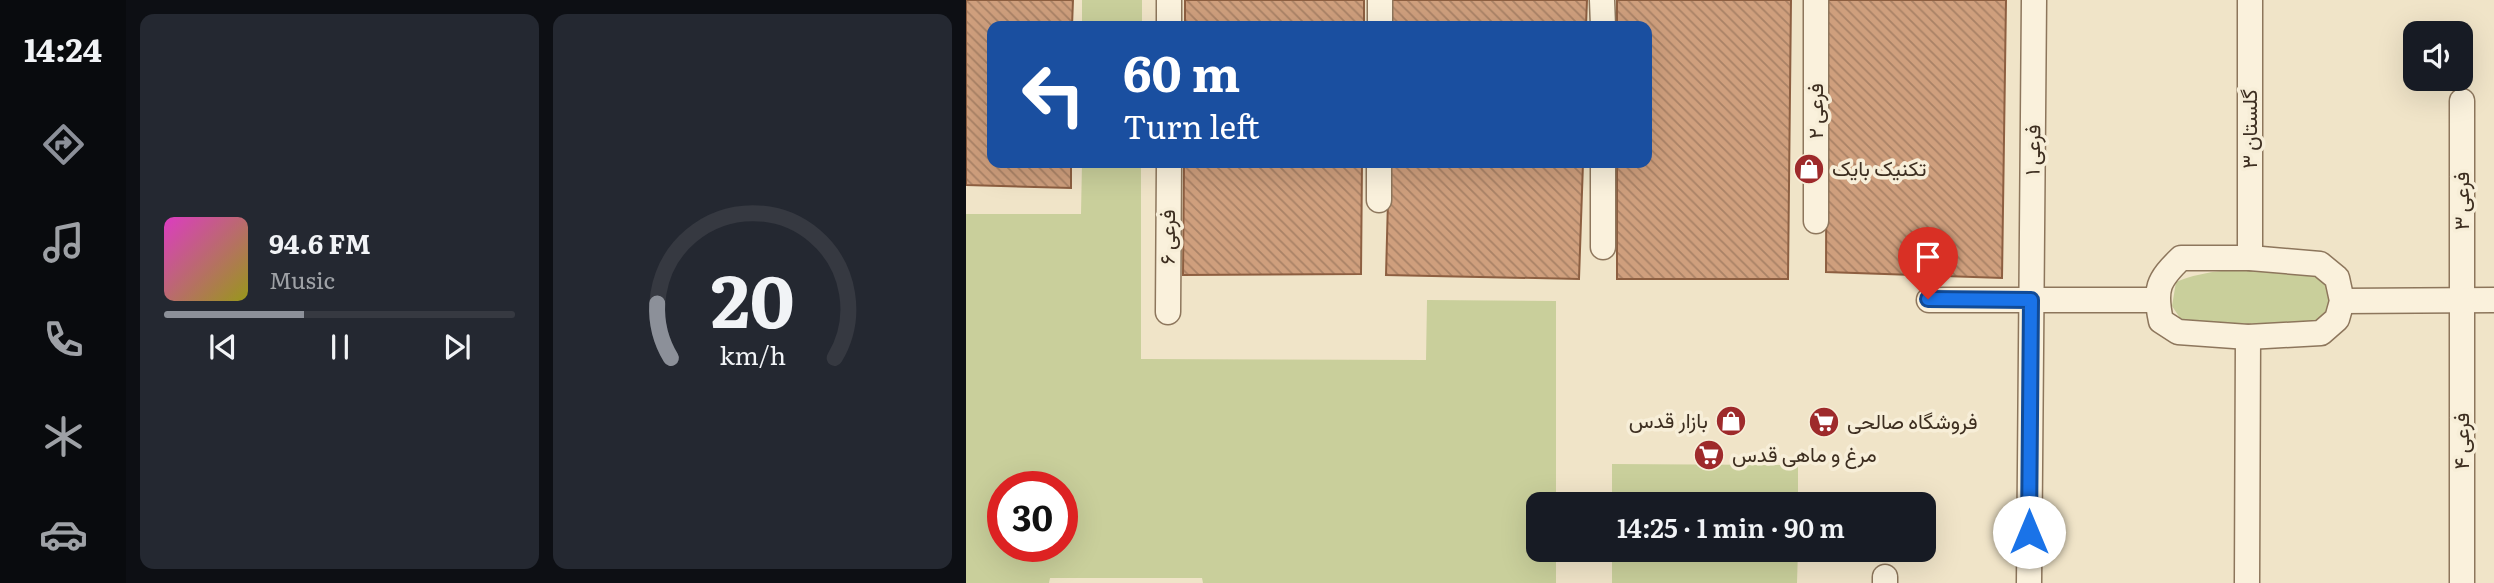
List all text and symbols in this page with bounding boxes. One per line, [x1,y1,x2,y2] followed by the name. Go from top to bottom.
[2403,21,2473,91] map controls
[2403,21,2473,91] button: sound
[24,24,102,72] text: 14:24
[1123,34,1240,107] text: 60 m
[1008,49,1099,140] icon: left
[1798,83,1829,139] street label: فرعی ۲
[2232,89,2263,169] street label: گلستان ۳
[1123,101,1260,149] text: Turn left
[39,120,88,169] icon: directions
[2015,124,2046,176] street label: فرعی ۱
[1832,151,1926,182] place label: تکنیک بایک
[1792,152,1826,186] shop icon: تکنیک بایک
[2444,172,2475,230] street label: فرعی ۳
[1150,209,1181,265] street label: فرعی ۶
[39,218,88,267] icon: music
[269,223,371,262] text: 94.6 FM
[1898,227,1958,299] pin
[1909,238,1947,276] icon: arrive
[711,242,794,350] text: 20
[269,262,335,296] text: Music
[39,315,88,364] icon: phone
[204,328,242,366] icon: previous
[321,328,359,366] icon: pause
[438,328,476,366] icon: next
[719,335,786,372] text: km/h
[1629,403,1708,434] place label: بازار قدس
[1714,404,1748,438] shop icon: بازار قدس
[1847,404,1978,435] place label: فروشگاه صالحی
[1807,405,1841,439] supermarket icon: فروشگاه صالحی
[39,412,88,461] icon: climate
[2444,413,2475,469] street label: فرعی ۴
[1732,437,1877,469] place label: مرغ و ماهی قدس
[1692,438,1726,472] supermarket icon: مرغ و ماهی قدس
[987,471,1078,562] speed limit sign: 30
[1992,495,2066,569] position arrow
[1617,507,1845,546] text: 14:25 · 1 min · 90 m
[39,510,88,559] icon: car

